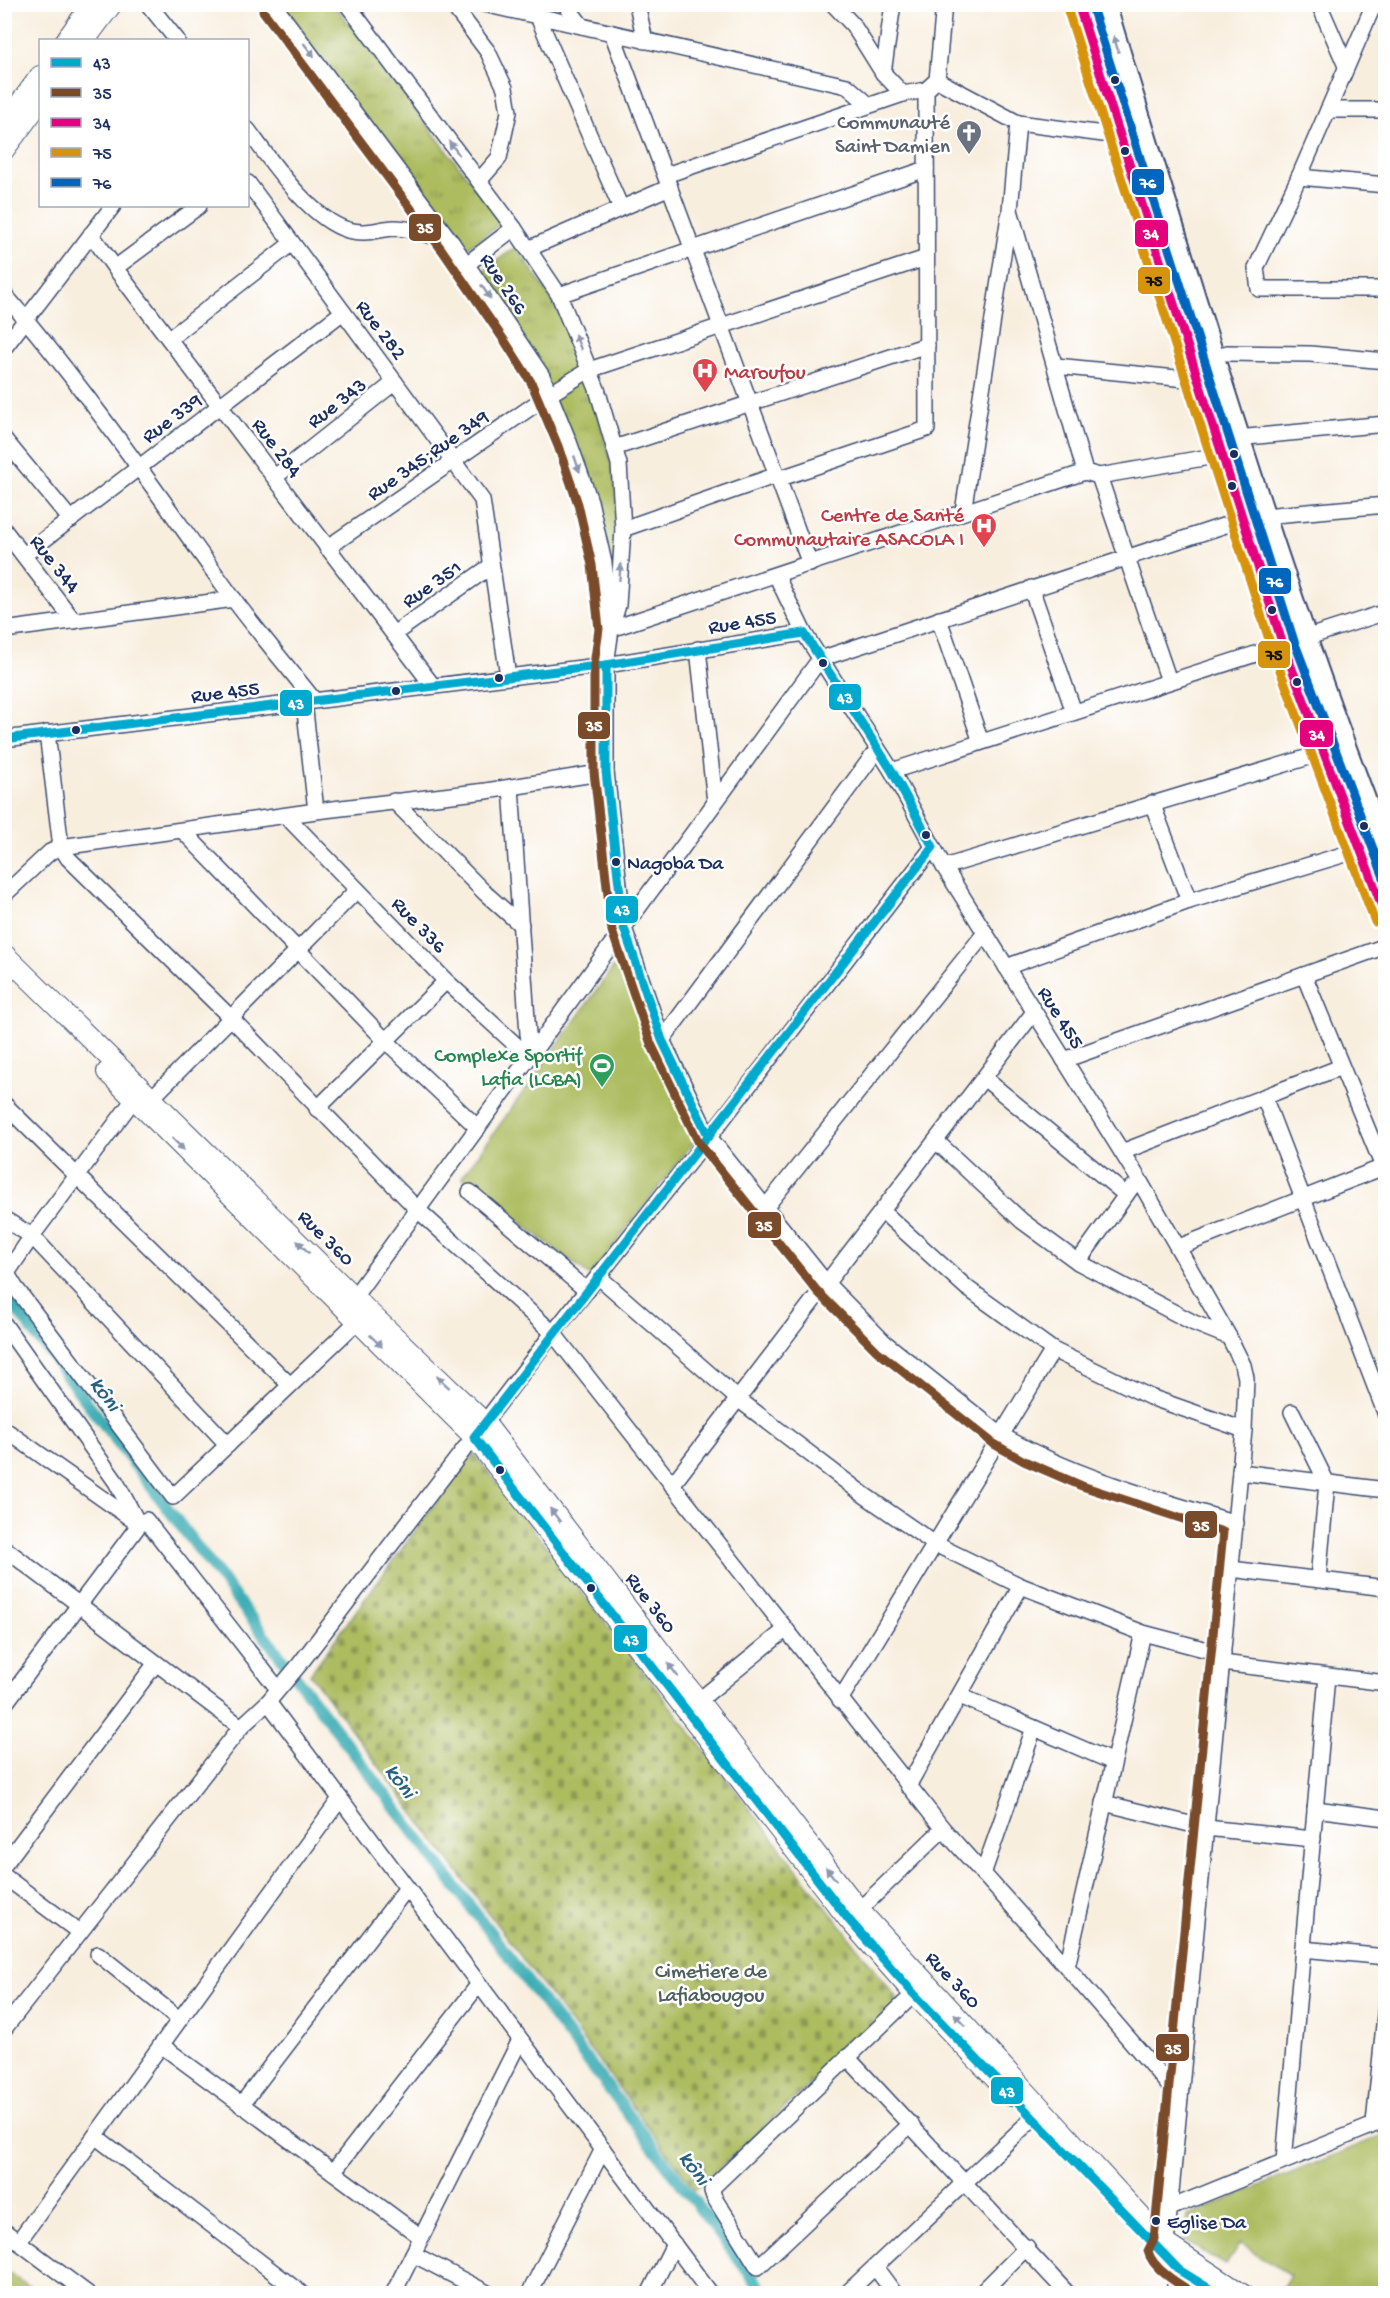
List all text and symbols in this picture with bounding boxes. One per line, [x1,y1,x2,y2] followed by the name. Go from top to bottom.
[1111,35,1120,53] one-way arrow
[39,39,249,207] legend
[302,43,314,58] one-way arrow
[93,55,111,76] text: 43
[1109,74,1121,86] unlabelled marker
[92,85,112,106] text: 35
[835,112,951,161] place label: Communauté Saint Damien
[92,115,111,136] text: 34
[954,118,984,156] church icon: Communauté Saint Damien
[448,140,460,156] one-way arrow
[92,145,112,166] text: 75
[1119,145,1131,157] unlabelled marker
[1131,168,1165,196] line badge: 76
[92,175,112,196] text: 76
[1139,176,1157,195] text: 76
[408,213,442,242] line badge: 35
[1134,219,1169,248] line badge: 34
[416,221,434,240] text: 35
[1142,227,1159,246] text: 34
[473,250,532,321] street label: Rue 266
[1137,266,1171,295] line badge: 75
[1145,274,1163,293] text: 75
[480,284,492,300] one-way arrow
[349,296,410,366] street label: Rue 282
[573,333,582,351] one-way arrow
[690,356,720,394] hospital icon: Maroufou
[724,362,806,387] place label: Maroufou
[304,374,373,436] street label: Rue 343
[138,389,209,451] street label: Rue 339
[363,405,495,508] street label: Rue 345;Rue 349
[245,414,306,484] street label: Rue 284
[1228,448,1240,460] unlabelled marker
[572,455,582,473] one-way arrow
[1226,480,1238,492] unlabelled marker
[734,505,965,554] place label: Centre de Santé Communautaire ASACOLA I
[969,511,999,549] hospital icon: Centre de Santé Communautaire ASACOLA I
[23,531,84,599] street label: Rue 344
[398,556,468,615] street label: Rue 351
[616,563,625,582] one-way arrow
[1258,567,1292,595] line badge: 76
[1266,575,1284,594] text: 76
[1266,604,1278,616] unlabelled marker
[707,607,778,642] street label: Rue 455
[1257,640,1291,669] line badge: 75
[1265,648,1283,667] text: 75
[817,657,829,669] unlabelled marker
[493,672,505,684] unlabelled marker
[1291,676,1303,688] unlabelled marker
[190,678,261,711] street label: Rue 455
[828,683,862,711] line badge: 43
[390,685,402,697] unlabelled marker
[279,689,313,717] line badge: 43
[836,691,853,710] text: 43
[287,697,304,716] text: 43
[577,711,611,740] line badge: 35
[585,719,603,738] text: 35
[1299,719,1334,748] line badge: 34
[70,724,82,736] unlabelled marker
[1308,728,1325,747] text: 34
[1358,820,1370,832] unlabelled marker
[920,829,932,841] unlabelled marker
[627,854,724,877] place label: Nagoba Da
[610,856,622,868] marker: Nagoba Da
[384,893,451,960] street label: Rue 336
[605,895,639,924] line badge: 43
[613,903,630,922] text: 43
[1030,983,1088,1055] street label: Rue 455
[434,1045,584,1094] place label: Complexe Sportif Lafia (LCBA)
[587,1051,617,1089] sports icon: Complexe Sportif Lafia (LCBA)
[171,1136,185,1151] one-way arrow
[291,1206,358,1273] street label: Rue 360
[747,1211,782,1239] line badge: 35
[755,1219,773,1238] text: 35
[296,1240,310,1254] one-way arrow
[368,1333,382,1347] one-way arrow
[82,1373,126,1420] water label: kôni
[436,1376,451,1389] one-way arrow
[494,1464,506,1476] unlabelled marker
[550,1507,562,1522] one-way arrow
[1184,1510,1218,1539] line badge: 35
[1192,1519,1210,1538] text: 35
[618,1569,680,1640] street label: Rue 360
[585,1582,597,1594] unlabelled marker
[613,1624,648,1653] line badge: 43
[622,1633,639,1652] text: 43
[668,1662,680,1677] one-way arrow
[377,1760,421,1807] water label: kôni
[824,1866,837,1882] one-way arrow
[918,1947,985,2016] street label: Rue 360
[655,1961,768,2010] park label: Cimetiere de Lafiabougou
[953,2013,967,2028] one-way arrow
[1155,2033,1190,2062] line badge: 35
[1164,2042,1182,2061] text: 35
[990,2076,1024,2105] line badge: 43
[998,2085,1015,2104] text: 43
[671,2147,715,2194] water label: kôni
[1167,2213,1247,2236] place label: Eglise Da
[1150,2215,1162,2227] marker: Eglise Da

